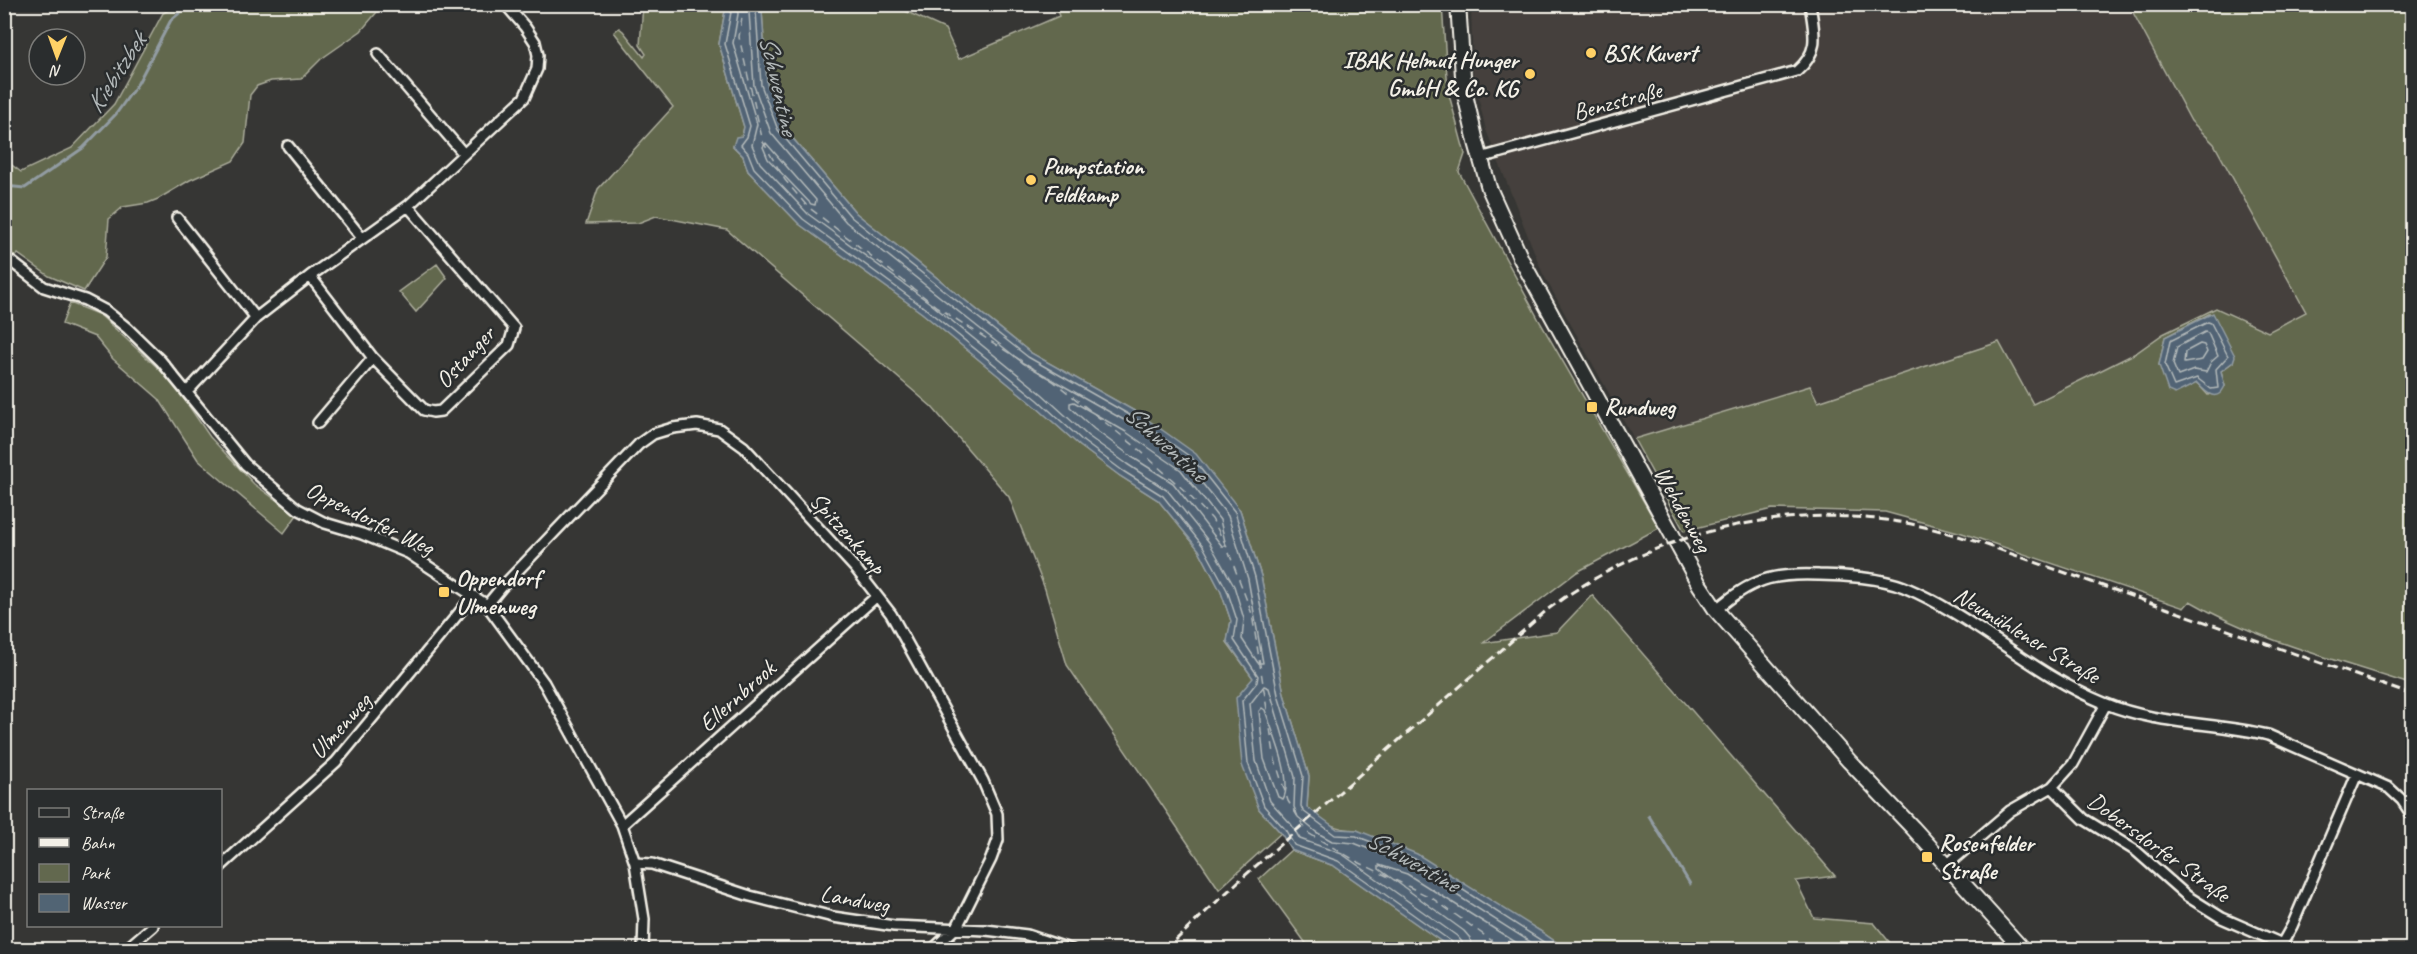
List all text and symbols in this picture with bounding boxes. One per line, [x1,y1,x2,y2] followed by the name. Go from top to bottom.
[78,23,156,119] water label: Kiebitzbek
[27,27,87,87] north arrow
[752,32,807,141] water label: Schwentine
[1603,38,1701,68] place label: BSK Kuvert
[1343,45,1521,103] place label: IBAK Helmut Hunger GmbH & Co. KG
[1584,46,1598,60] marker: BSK Kuvert
[49,61,62,81] text: N
[1523,67,1537,81] marker: IBAK Helmut Hunger GmbH & Co. KG
[1569,74,1667,127] street label: Benzstraße
[1043,151,1146,209] place label: Pumpstation Feldkamp
[1024,173,1038,187] marker: Pumpstation Feldkamp
[429,318,503,394] street label: Ostanger
[1604,392,1677,422] place label: Rundweg
[1118,397,1217,491] water label: Schwentine
[1585,400,1599,414] marker: Rundweg
[1647,461,1720,559] street label: Wehdenweg
[301,474,441,563] street label: Oppendorfer Weg
[803,486,893,581] street label: Spitzenkamp
[456,563,546,621] place label: Oppendorf Ulmenweg
[1949,580,2107,692] street label: Neumühlener Straße
[437,585,451,599] marker: Oppendorf Ulmenweg
[692,652,783,738] street label: Ellernbrook
[303,685,379,765] street label: Ulmenweg
[2082,785,2238,910] street label: Dobersdorfer Straße
[27,789,222,927] legend
[81,802,125,824] text: Straße
[1361,822,1468,901] water label: Schwentine
[1939,828,2036,886] place label: Rosenfelder Straße
[81,832,116,854] text: Bahn
[1920,850,1934,864] marker: Rosenfelder Straße
[81,862,111,884] text: Park
[818,878,893,920] street label: Landweg
[81,892,128,914] text: Wasser

